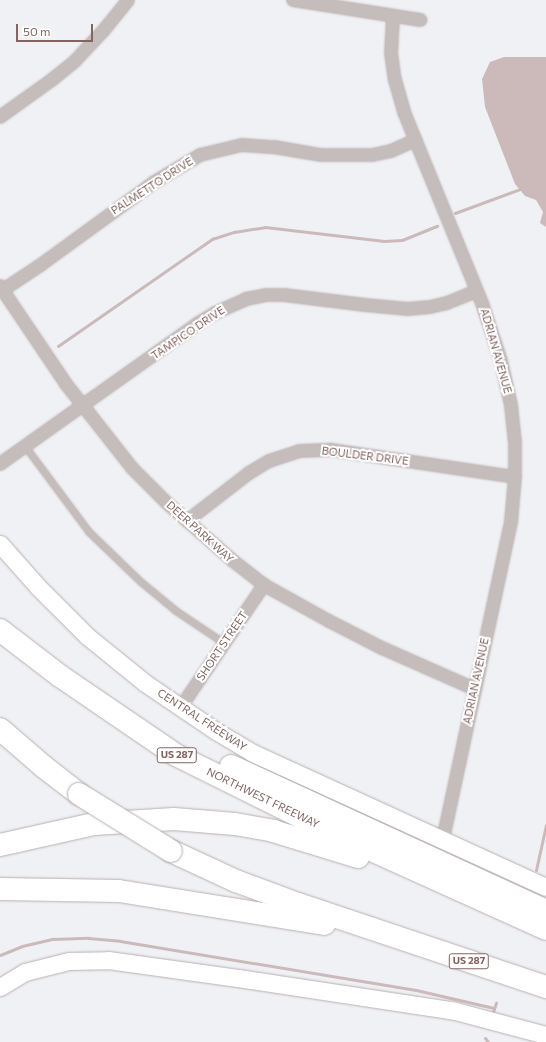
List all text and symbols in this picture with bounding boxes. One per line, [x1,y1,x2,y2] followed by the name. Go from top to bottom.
[18,16,95,42] scale bar
[23,24,51,38] text: 50 m
[109,155,195,217] street label: PALMETTO DRIVE
[149,304,227,362] street label: TAMPICO DRIVE
[478,307,514,395] street label: ADRIAN AVENUE
[321,444,409,468] street label: BOULDER DRIVE
[164,498,236,566] street label: DEER PARK WAY
[194,609,250,683] street label: SHORT STREET
[460,637,492,725] street label: ADRIAN AVENUE
[155,686,249,754] street label: CENTRAL FREEWAY
[156,747,198,763] road number: US 287
[204,765,322,831] street label: NORTHWEST FREEWAY
[448,953,490,969] road number: US 287

